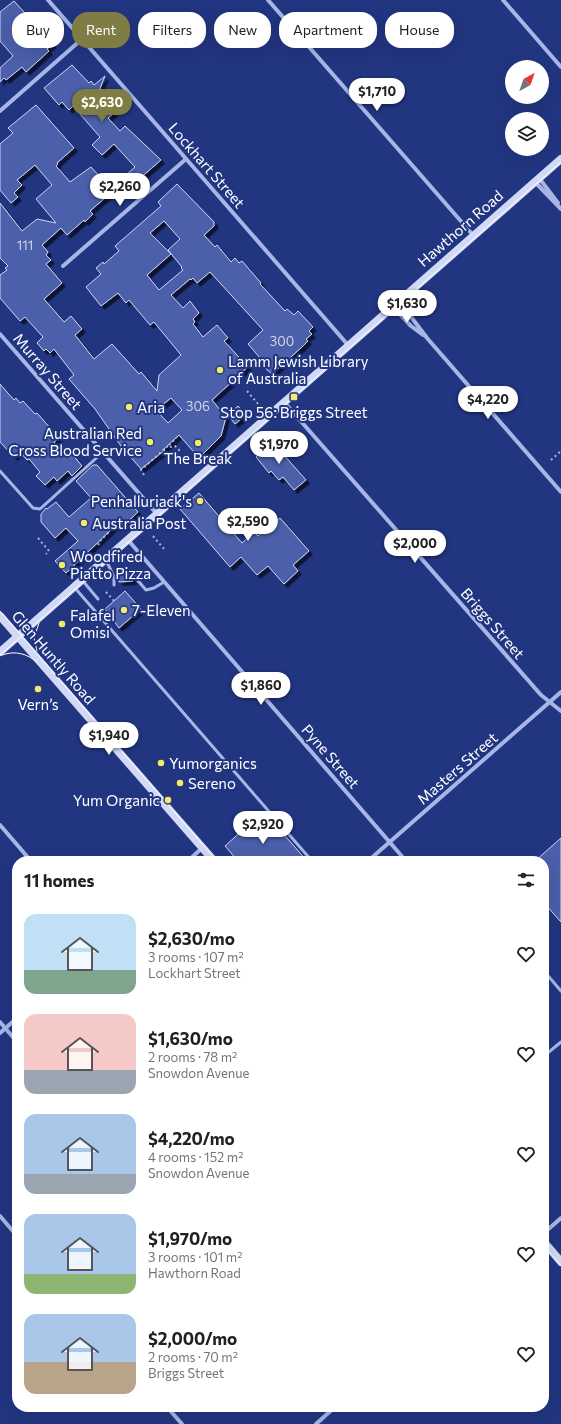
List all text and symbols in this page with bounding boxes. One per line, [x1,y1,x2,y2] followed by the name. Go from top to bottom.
[12,12,64,48] chip: Buy
[72,12,130,48] chip: Rent
[138,12,206,48] chip: Filters
[214,12,271,48] chip: New
[279,12,377,48] chip: Apartment
[385,12,454,48] chip: House
[505,60,549,104] north arrow
[505,60,549,156] map controls
[344,78,410,112] pin: $1,710
[358,83,396,99] text: $1,710
[69,89,135,123] pin: $2,630
[81,94,123,110] text: $2,630
[505,112,549,156] button: layers
[165,119,249,211] street label: Lockhart Street
[87,173,153,207] pin: $2,260
[99,178,141,194] text: $2,260
[414,186,506,270] street label: Hawthorn Road
[17,237,33,253] house number: 111
[374,290,440,324] pin: $1,630
[387,295,427,311] text: $1,630
[10,329,86,413] street label: Murray Street
[270,333,294,349] house number: 300
[228,352,369,387] place label: Lamm Jewish Library of Australia
[215,365,225,375] marker: Lamm Jewish Library of Australia
[455,386,521,420] pin: $4,220
[467,391,509,407] text: $4,220
[289,392,299,402] marker: Stop 56: Briggs Street
[137,398,165,416] place label: Aria
[186,398,210,414] house number: 306
[124,402,134,412] marker: Aria
[220,403,368,421] place label: Stop 56: Briggs Street
[8,424,142,459] place label: Australian Red Cross Blood Service
[246,431,312,465] pin: $1,970
[259,436,299,452] text: $1,970
[145,437,155,447] marker: Australian Red Cross Blood Service
[193,438,203,448] marker: The Break
[164,449,232,467] place label: The Break
[91,492,192,510] place label: Penhalluriack's
[195,496,205,506] marker: Penhalluriack's
[215,508,281,542] pin: $2,590
[227,513,269,529] text: $2,590
[92,514,186,532] place label: Australia Post
[79,518,89,528] marker: Australia Post
[382,530,448,564] pin: $2,000
[393,535,437,551] text: $2,000
[70,547,151,582] place label: Woodfired Piatto Pizza
[57,560,67,570] marker: Woodfired Piatto Pizza
[457,584,529,662] street label: Briggs Street
[132,601,191,619] place label: 7-Eleven
[119,605,129,615] marker: 7-Eleven
[70,606,115,641] place label: Falafel Omisi
[8,607,100,707] street label: Glen Huntly Road
[57,619,67,629] marker: Falafel Omisi
[228,672,294,706] pin: $1,860
[240,677,282,693] text: $1,860
[33,684,43,694] marker: Vern’s
[17,695,59,713] place label: Vern’s
[298,720,364,792] street label: Pyne Street
[76,722,142,756] pin: $1,940
[88,727,130,743] text: $1,940
[413,728,501,808] street label: Masters Street
[169,754,257,772] place label: Yumorganics
[156,758,166,768] marker: Yumorganics
[188,774,236,792] place label: Sereno
[175,778,185,788] marker: Sereno
[73,791,160,809] place label: Yum Organic
[163,795,173,805] marker: Yum Organic
[230,811,296,845] pin: $2,920
[242,816,284,832] text: $2,920
[515,869,537,891] icon: filters
[24,870,94,891] text: 11 homes
[148,928,235,949] text: $2,630/mo
[56,930,104,978] icon: home
[515,943,537,965] icon: heart
[148,949,244,965] text: 3 rooms · 107 m²
[148,965,241,981] text: Lockhart Street
[148,1028,233,1049] text: $1,630/mo
[56,1030,104,1078] icon: home
[515,1043,537,1065] icon: heart
[148,1049,237,1065] text: 2 rooms · 78 m²
[148,1065,249,1081] text: Snowdon Avenue
[148,1128,235,1149] text: $4,220/mo
[56,1130,104,1178] icon: home
[515,1143,537,1165] icon: heart
[148,1149,243,1165] text: 4 rooms · 152 m²
[148,1165,249,1181] text: Snowdon Avenue
[148,1228,232,1249] text: $1,970/mo
[56,1230,104,1278] icon: home
[515,1243,537,1265] icon: heart
[148,1249,242,1265] text: 3 rooms · 101 m²
[148,1265,241,1281] text: Hawthorn Road
[148,1328,237,1349] text: $2,000/mo
[56,1330,104,1378] icon: home
[515,1343,537,1365] icon: heart
[148,1349,238,1365] text: 2 rooms · 70 m²
[148,1365,224,1381] text: Briggs Street

